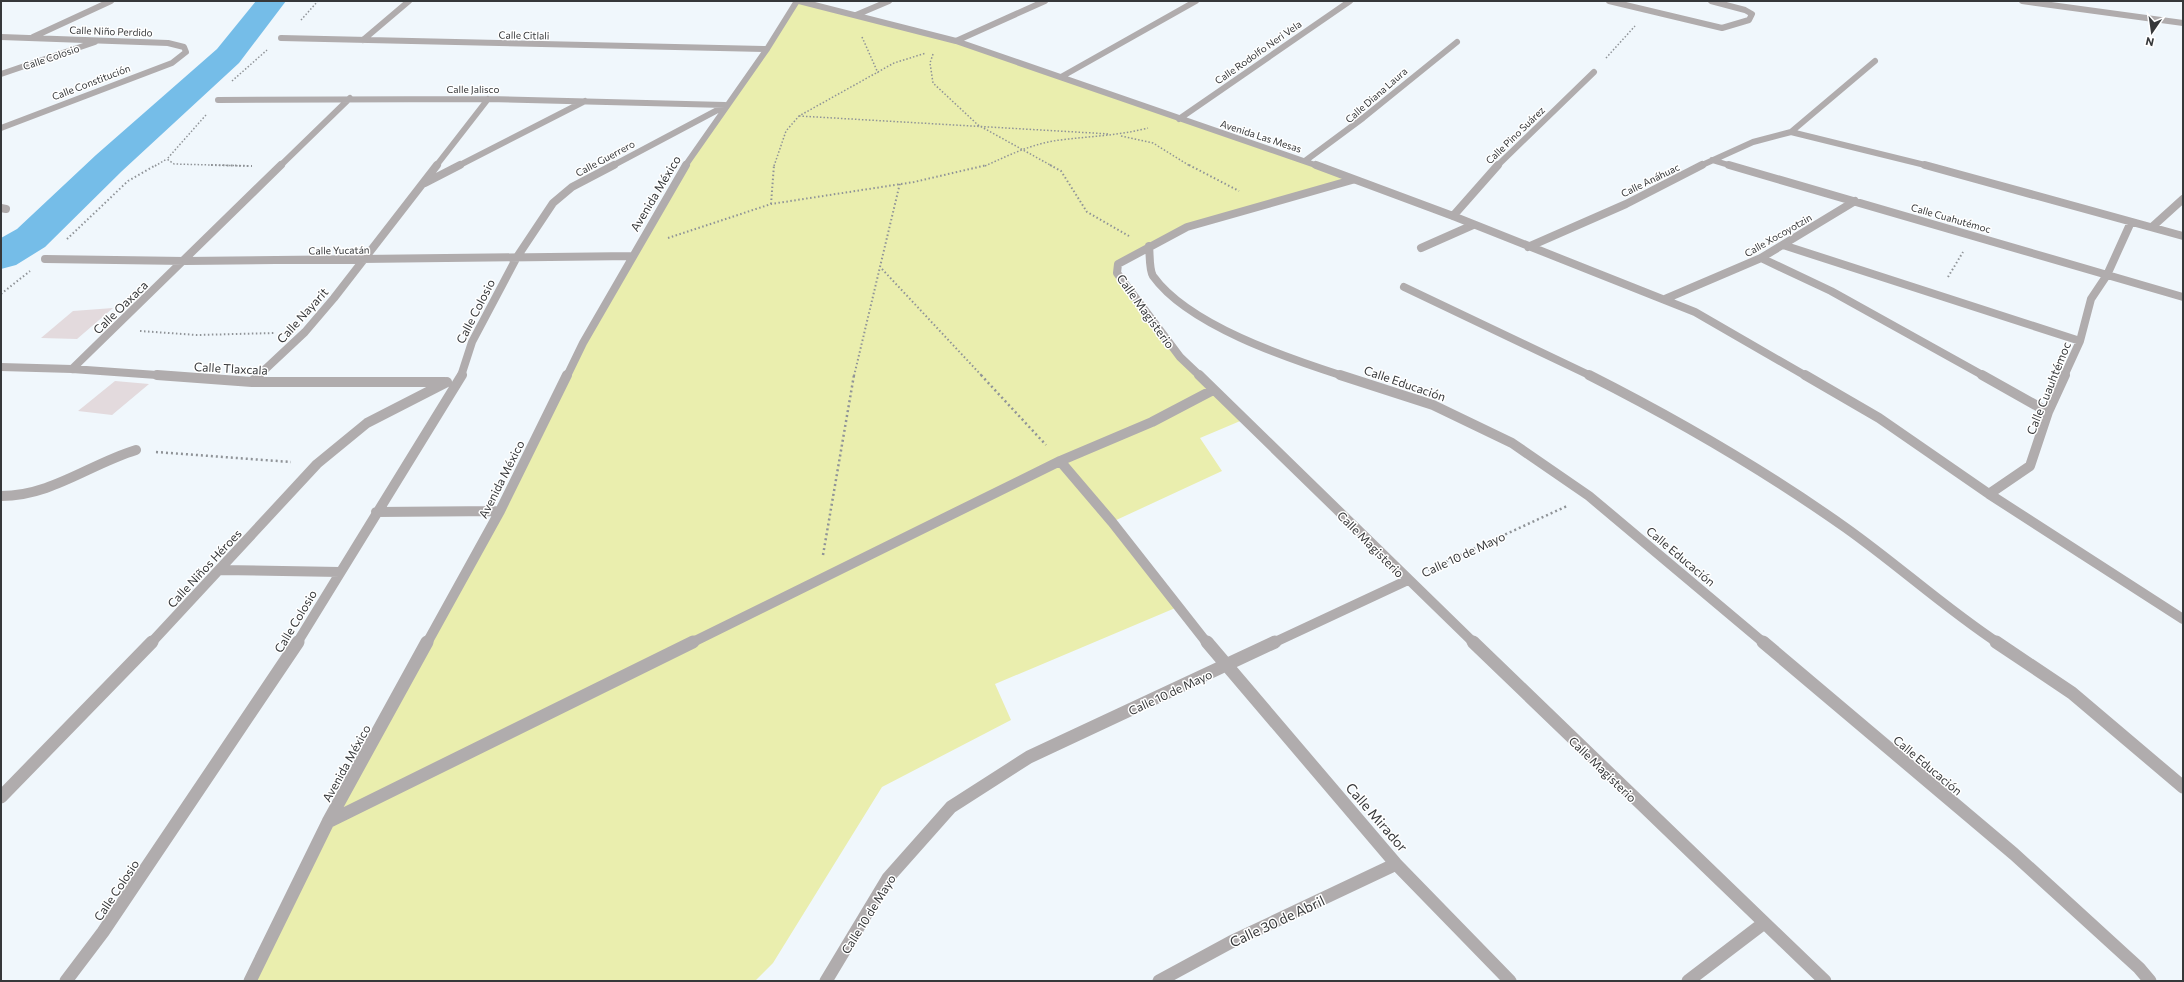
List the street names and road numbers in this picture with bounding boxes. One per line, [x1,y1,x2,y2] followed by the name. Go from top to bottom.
[1212,18,1304,86] street label: Calle Rodolfo Neri Vela
[69,24,153,38] street label: Calle Niño Perdido
[499,29,549,41] street label: Calle Citlali
[21,42,81,72] street label: Calle Colosio
[50,62,132,102] street label: Calle Constitución
[1343,65,1409,125] street label: Calle Diana Laura
[446,83,500,95] street label: Calle Jalisco
[1483,104,1547,166] street label: Calle Pino Suárez
[1219,117,1303,155] street label: Avenida Las Mesas
[573,137,637,179] street label: Calle Guerrero
[627,153,683,233] street label: Avenida México
[1619,161,1681,199] street label: Calle Anáhuac
[1910,201,1992,235] street label: Calle Cuahutémoc
[1742,211,1814,259] street label: Calle Xocoyotzin
[308,243,370,257] street label: Calle Yucatán
[1114,271,1178,351] street label: Calle Magisterio
[453,276,497,346] street label: Calle Colosio
[90,278,150,336] street label: Calle Oaxaca
[274,284,331,346] street label: Calle Nayarit
[2023,340,2073,436] street label: Calle Cuauhtémoc
[194,359,268,377] street label: Calle Tlaxcala
[1362,363,1448,403] street label: Calle Educación
[475,438,527,520] street label: Avenida México
[1335,508,1407,580] street label: Calle Magisterio
[1644,523,1718,589] street label: Calle Educación
[164,526,244,610] street label: Calle Niños Héroes
[1419,528,1507,580] street label: Calle 10 de Mayo
[271,587,319,655] street label: Calle Colosio
[1126,666,1214,718] street label: Calle 10 de Mayo
[319,722,373,804] street label: Avenida México
[1891,732,1965,798] street label: Calle Educación
[1566,733,1640,805] street label: Calle Magisterio
[1342,779,1412,855] street label: Calle Mirador
[91,857,141,923] street label: Calle Colosio
[838,872,898,956] street label: Calle 10 de Mayo
[1227,892,1327,950] street label: Calle 30 de Abril

